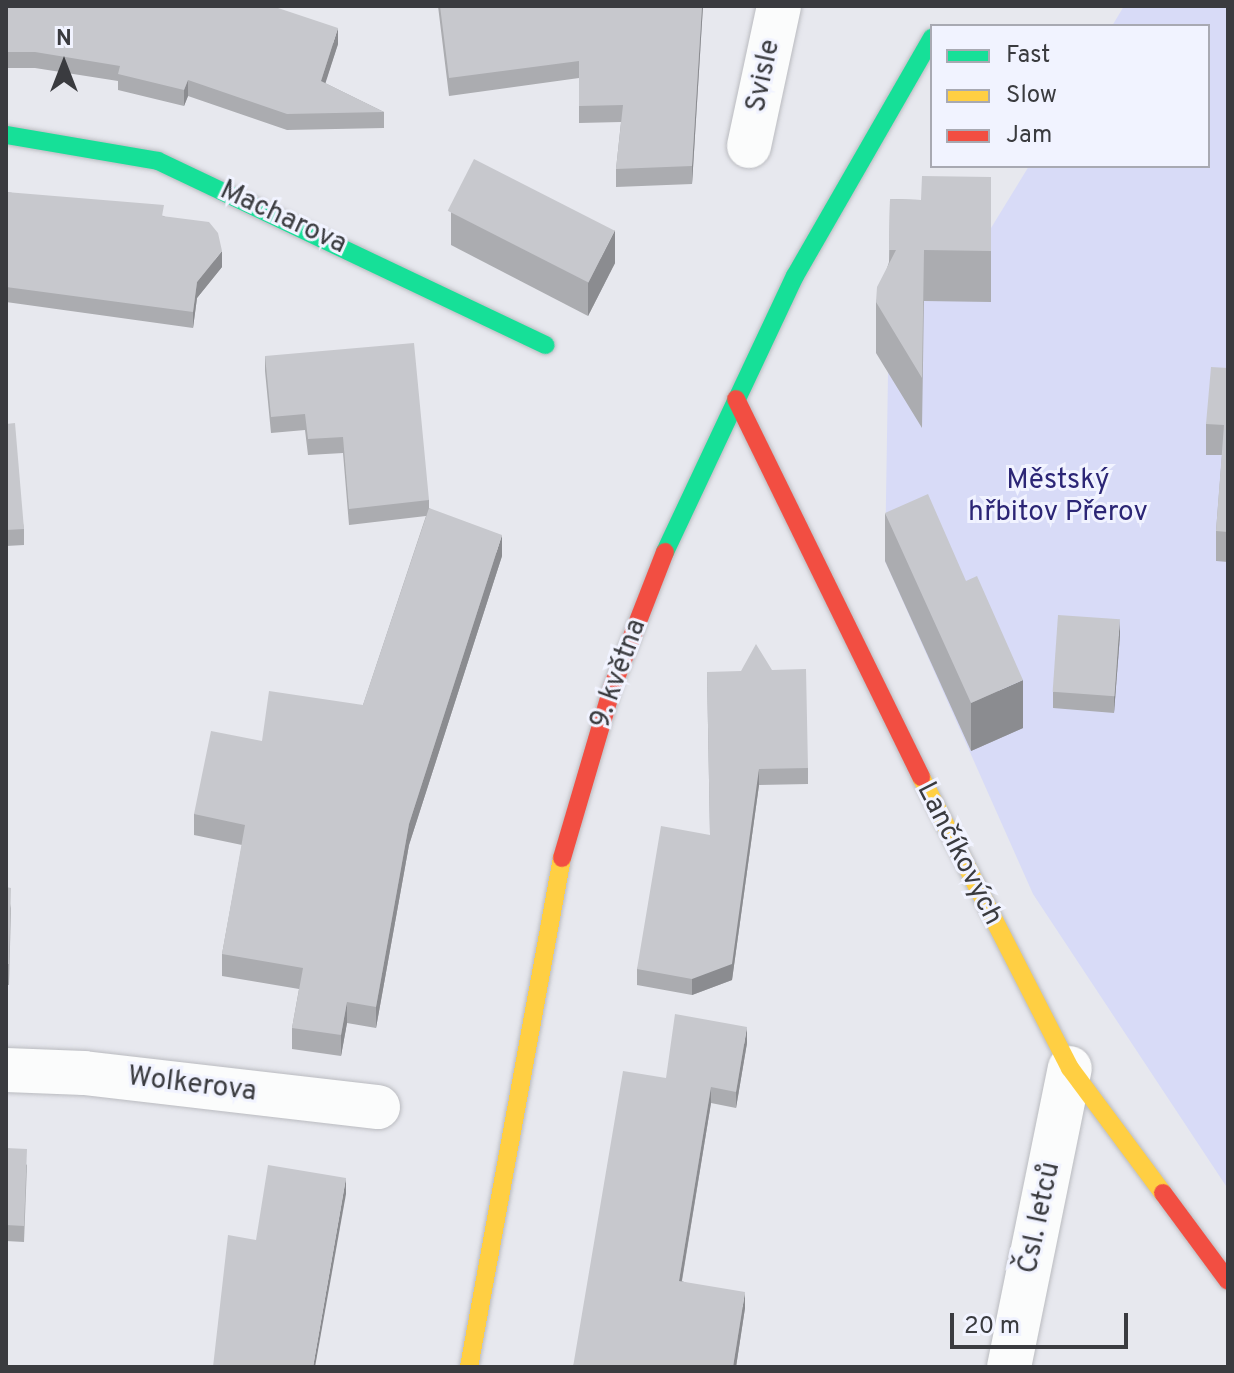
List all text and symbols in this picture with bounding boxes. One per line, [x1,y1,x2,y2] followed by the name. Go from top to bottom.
[24,24,104,104] north arrow
[930,24,1210,168] legend
[56,26,72,53] text: N
[740,37,788,115] street label: Svisle
[1006,41,1050,71] text: Fast
[1006,81,1057,111] text: Slow
[1006,121,1052,151] text: Jam
[214,174,352,262] street label: Macharova
[968,464,1148,530] park label: Městský hřbitov Přerov
[584,615,654,733] street label: 9. května
[909,777,1009,931] street label: Lančíkových
[126,1060,258,1110] street label: Wolkerova
[1012,1159,1068,1277] street label: Čsl. letců
[954,1297,1132,1347] scale bar
[964,1312,1020,1342] text: 20 m

